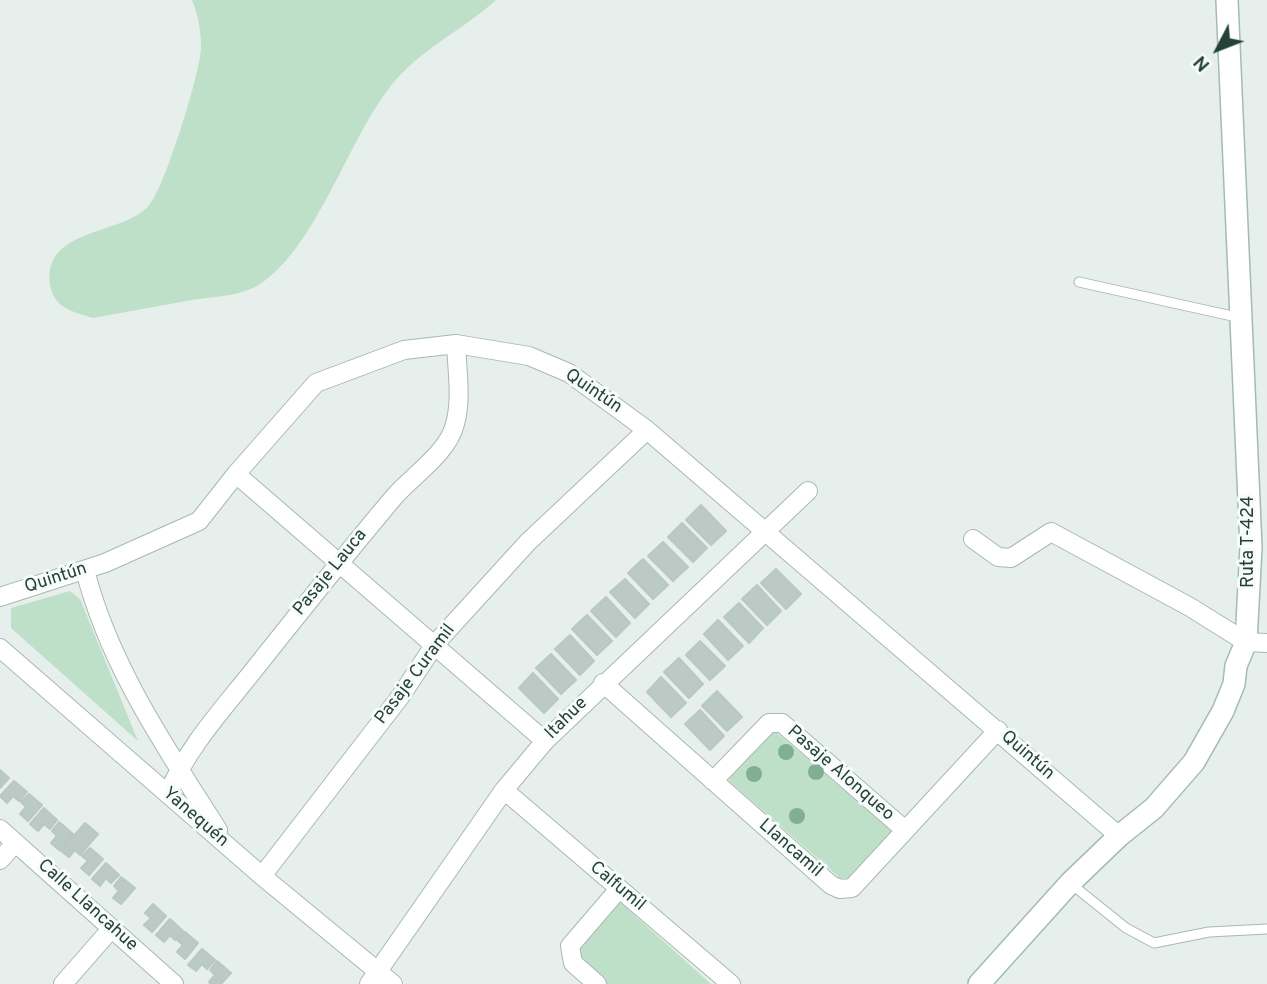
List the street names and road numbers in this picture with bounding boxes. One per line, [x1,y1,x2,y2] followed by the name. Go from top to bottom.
[560,365,626,419] street label: Quintún
[1238,496,1260,588] street label: Ruta T-424
[290,525,372,621] street label: Pasaje Lauca
[22,559,90,599] street label: Quintún
[371,621,461,729] street label: Pasaje Curamil
[541,693,593,745] street label: Itahue
[782,722,898,826] street label: Pasaje Alonqueo
[996,727,1058,785] street label: Quintún
[158,783,232,853] street label: Yanequén
[754,815,826,883] street label: Llancamil
[32,855,142,957] street label: Calle Llancahue
[585,857,649,917] street label: Calfumil

